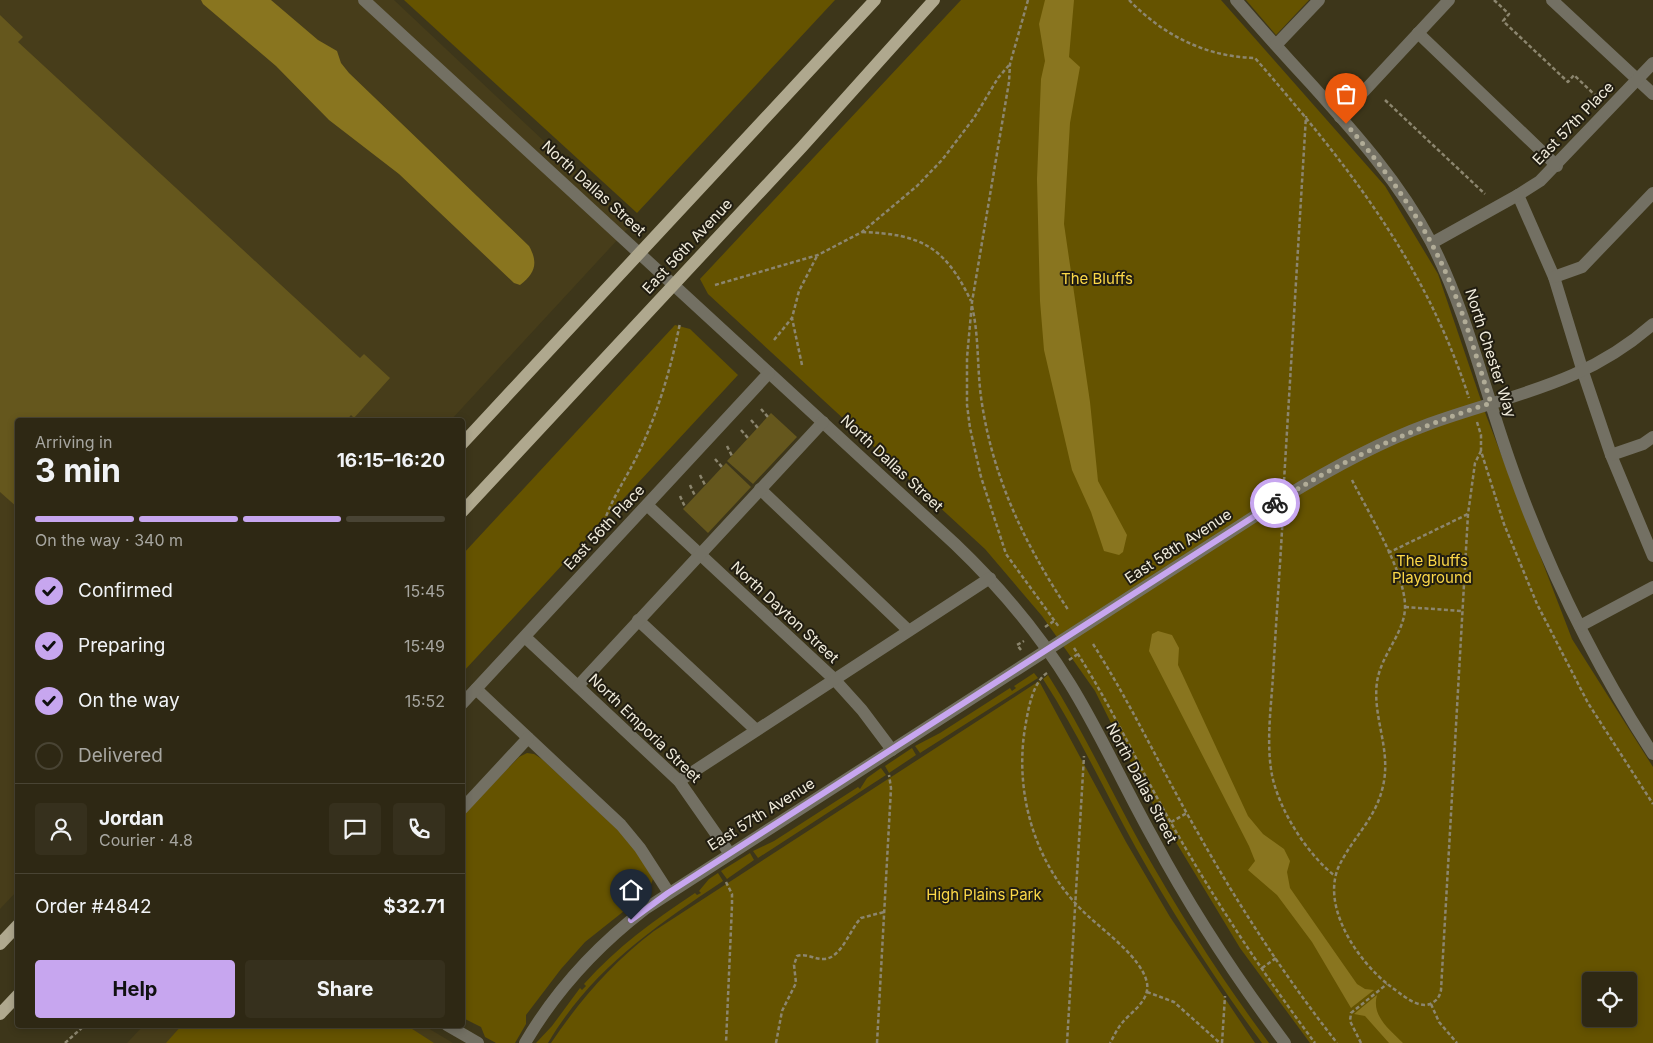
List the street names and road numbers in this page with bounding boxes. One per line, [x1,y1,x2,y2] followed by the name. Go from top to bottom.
[1528,77,1618,169] street label: East 57th Place
[538,136,650,240] street label: North Dallas Street
[638,194,736,298] street label: East 56th Avenue
[1461,286,1521,421] street label: North Chester Way
[837,411,947,516] street label: North Dallas Street
[560,480,648,574] street label: East 56th Place
[1121,504,1235,588] street label: East 58th Avenue
[727,557,843,667] street label: North Dayton Street
[585,669,705,787] street label: North Emporia Street
[1102,720,1182,847] street label: North Dallas Street
[704,773,818,855] street label: East 57th Avenue

